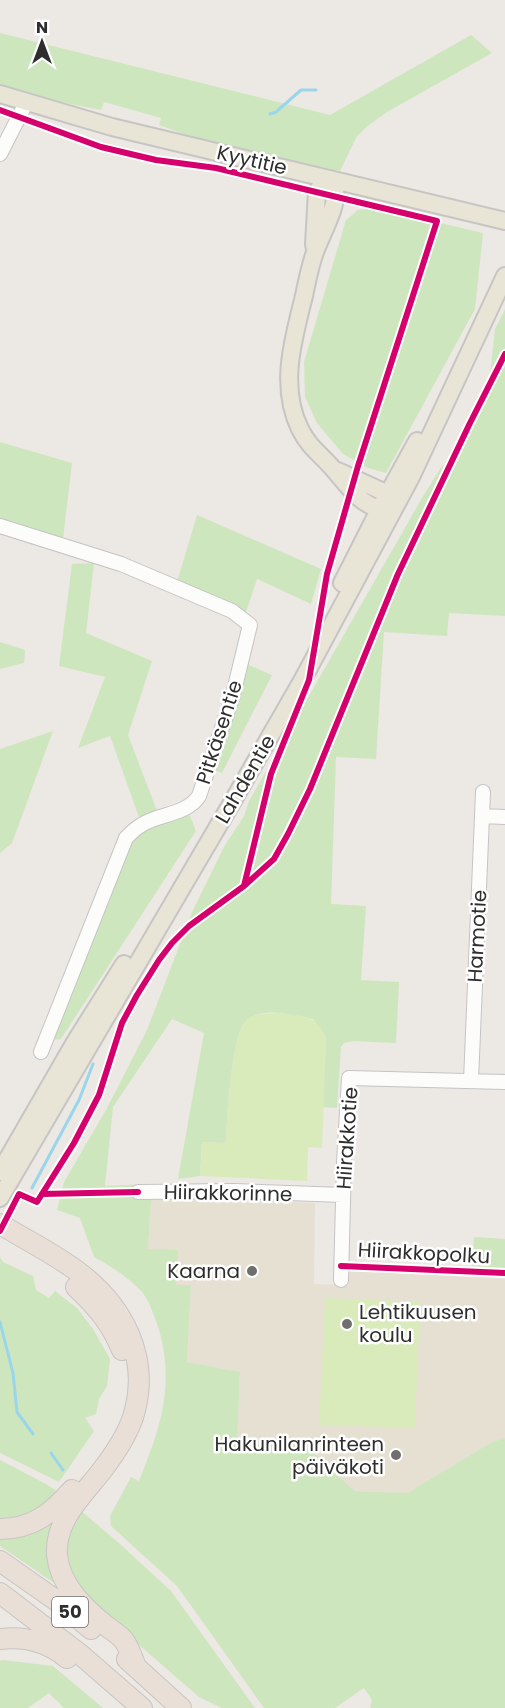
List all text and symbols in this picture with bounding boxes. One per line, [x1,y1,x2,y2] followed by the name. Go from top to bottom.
[12,12,72,72] north arrow
[36,16,48,39] text: N
[214,138,290,182] street label: Kyytitie
[189,676,249,788] street label: Pitkäsentie
[208,729,282,829] street label: Lahdentie
[461,889,493,983] street label: Harmotie
[329,1086,365,1190] street label: Hiirakkotie
[164,1178,292,1208] street label: Hiirakkorinne
[357,1236,491,1270] street label: Hiirakkopolku
[167,1257,240,1285] place label: Kaarna
[245,1264,259,1278] marker: Kaarna
[359,1298,477,1349] place label: Lehtikuusen koulu
[340,1317,354,1331] marker: Lehtikuusen koulu
[215,1430,384,1481] place label: Hakunilanrinteen päiväkoti
[389,1448,403,1462] marker: Hakunilanrinteen päiväkoti
[52,1597,88,1627] road number: 50

